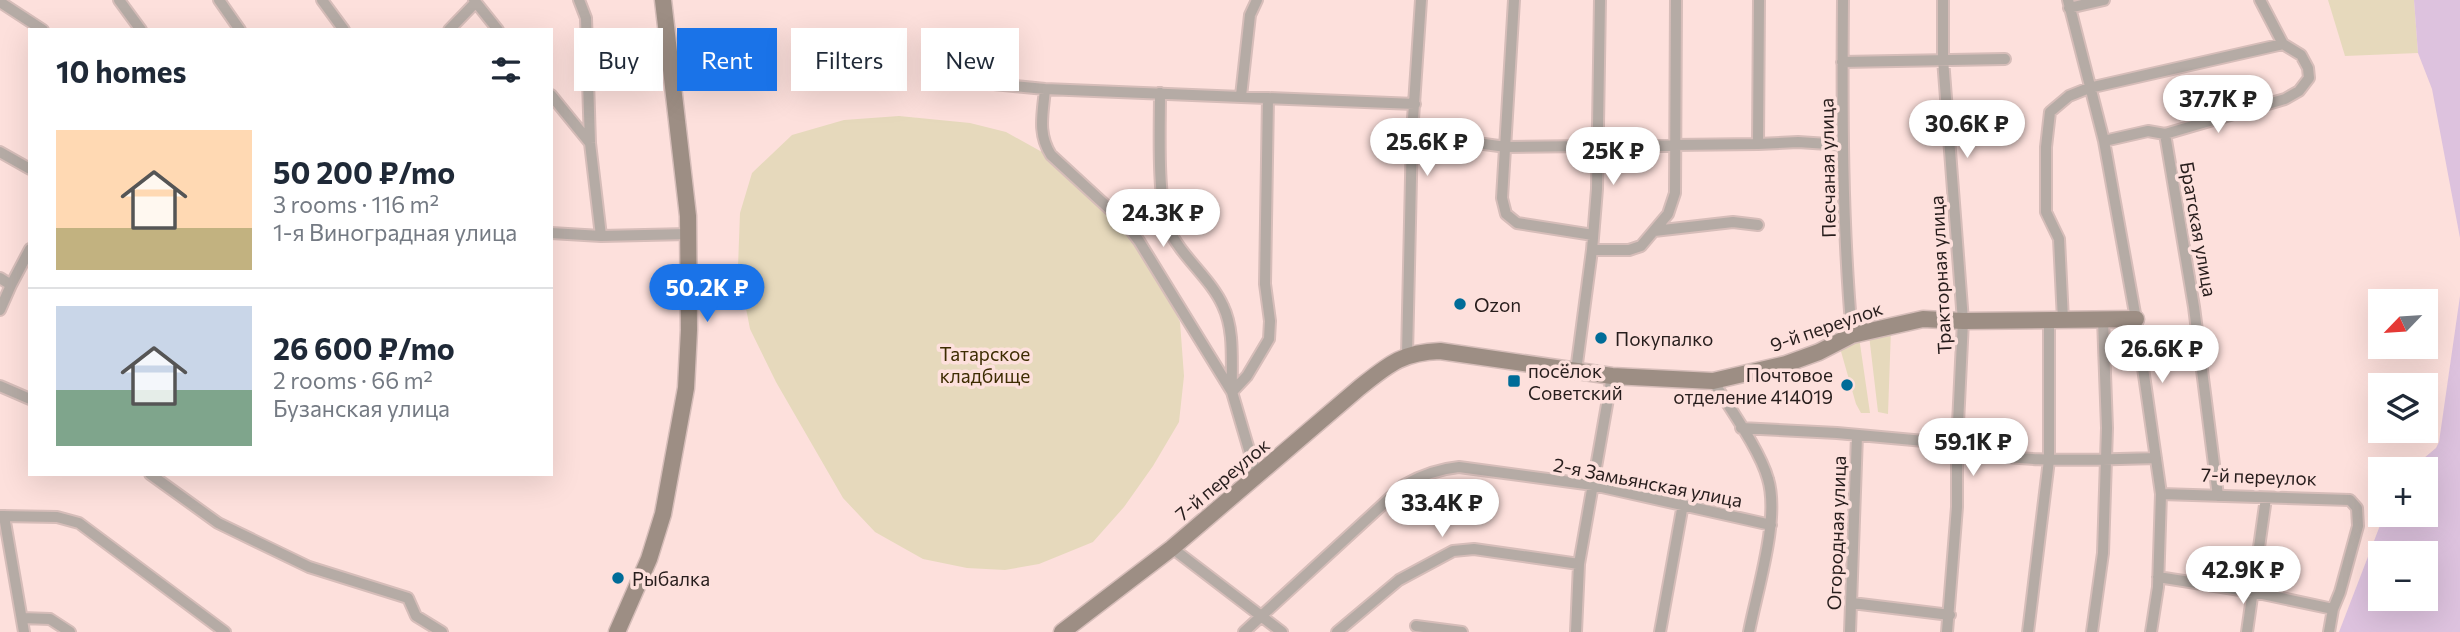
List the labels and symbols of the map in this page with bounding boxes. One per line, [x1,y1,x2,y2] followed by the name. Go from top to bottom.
[2153,76,2283,135] pin: 37.7K ₽
[1814,98,1840,238] street label: Песчаная улица
[1902,100,2032,160] pin: 30.6K ₽
[1362,118,1492,178] pin: 25.6K ₽
[1564,128,1662,187] pin: 25K ₽
[2176,160,2222,298] street label: Братская улица
[1098,190,1228,249] pin: 24.3K ₽
[1924,195,1956,355] street label: Тракторная улица
[642,264,772,324] pin: 50.2K ₽
[2368,289,2438,359] north arrow
[1474,293,1521,316] place label: Ozon
[1452,296,1468,312] marker: Ozon
[1767,296,1885,356] street label: 9-й переулок
[2097,326,2227,385] pin: 26.6K ₽
[1615,327,1713,350] place label: Покупалко
[1593,330,1609,346] marker: Покупалко
[940,342,1030,387] park label: Татарское кладбище
[1528,359,1623,404] place label: посёлок Советский
[1673,363,1833,408] place label: Почтовое отделение 414019
[1506,373,1522,389] marker: посёлок Советский
[1839,377,1855,393] marker: Почтовое отделение 414019
[1908,419,2038,478] pin: 59.1K ₽
[1170,433,1274,525] street label: 7-й переулок
[1552,452,1744,512] street label: 2-я Замьянская улица
[1822,455,1850,611] street label: Огородная улица
[2201,462,2317,490] street label: 7-й переулок
[1377,480,1507,539] pin: 33.4K ₽
[2178,546,2308,606] pin: 42.9K ₽
[632,567,710,590] place label: Рыбалка
[610,570,626,586] marker: Рыбалка

